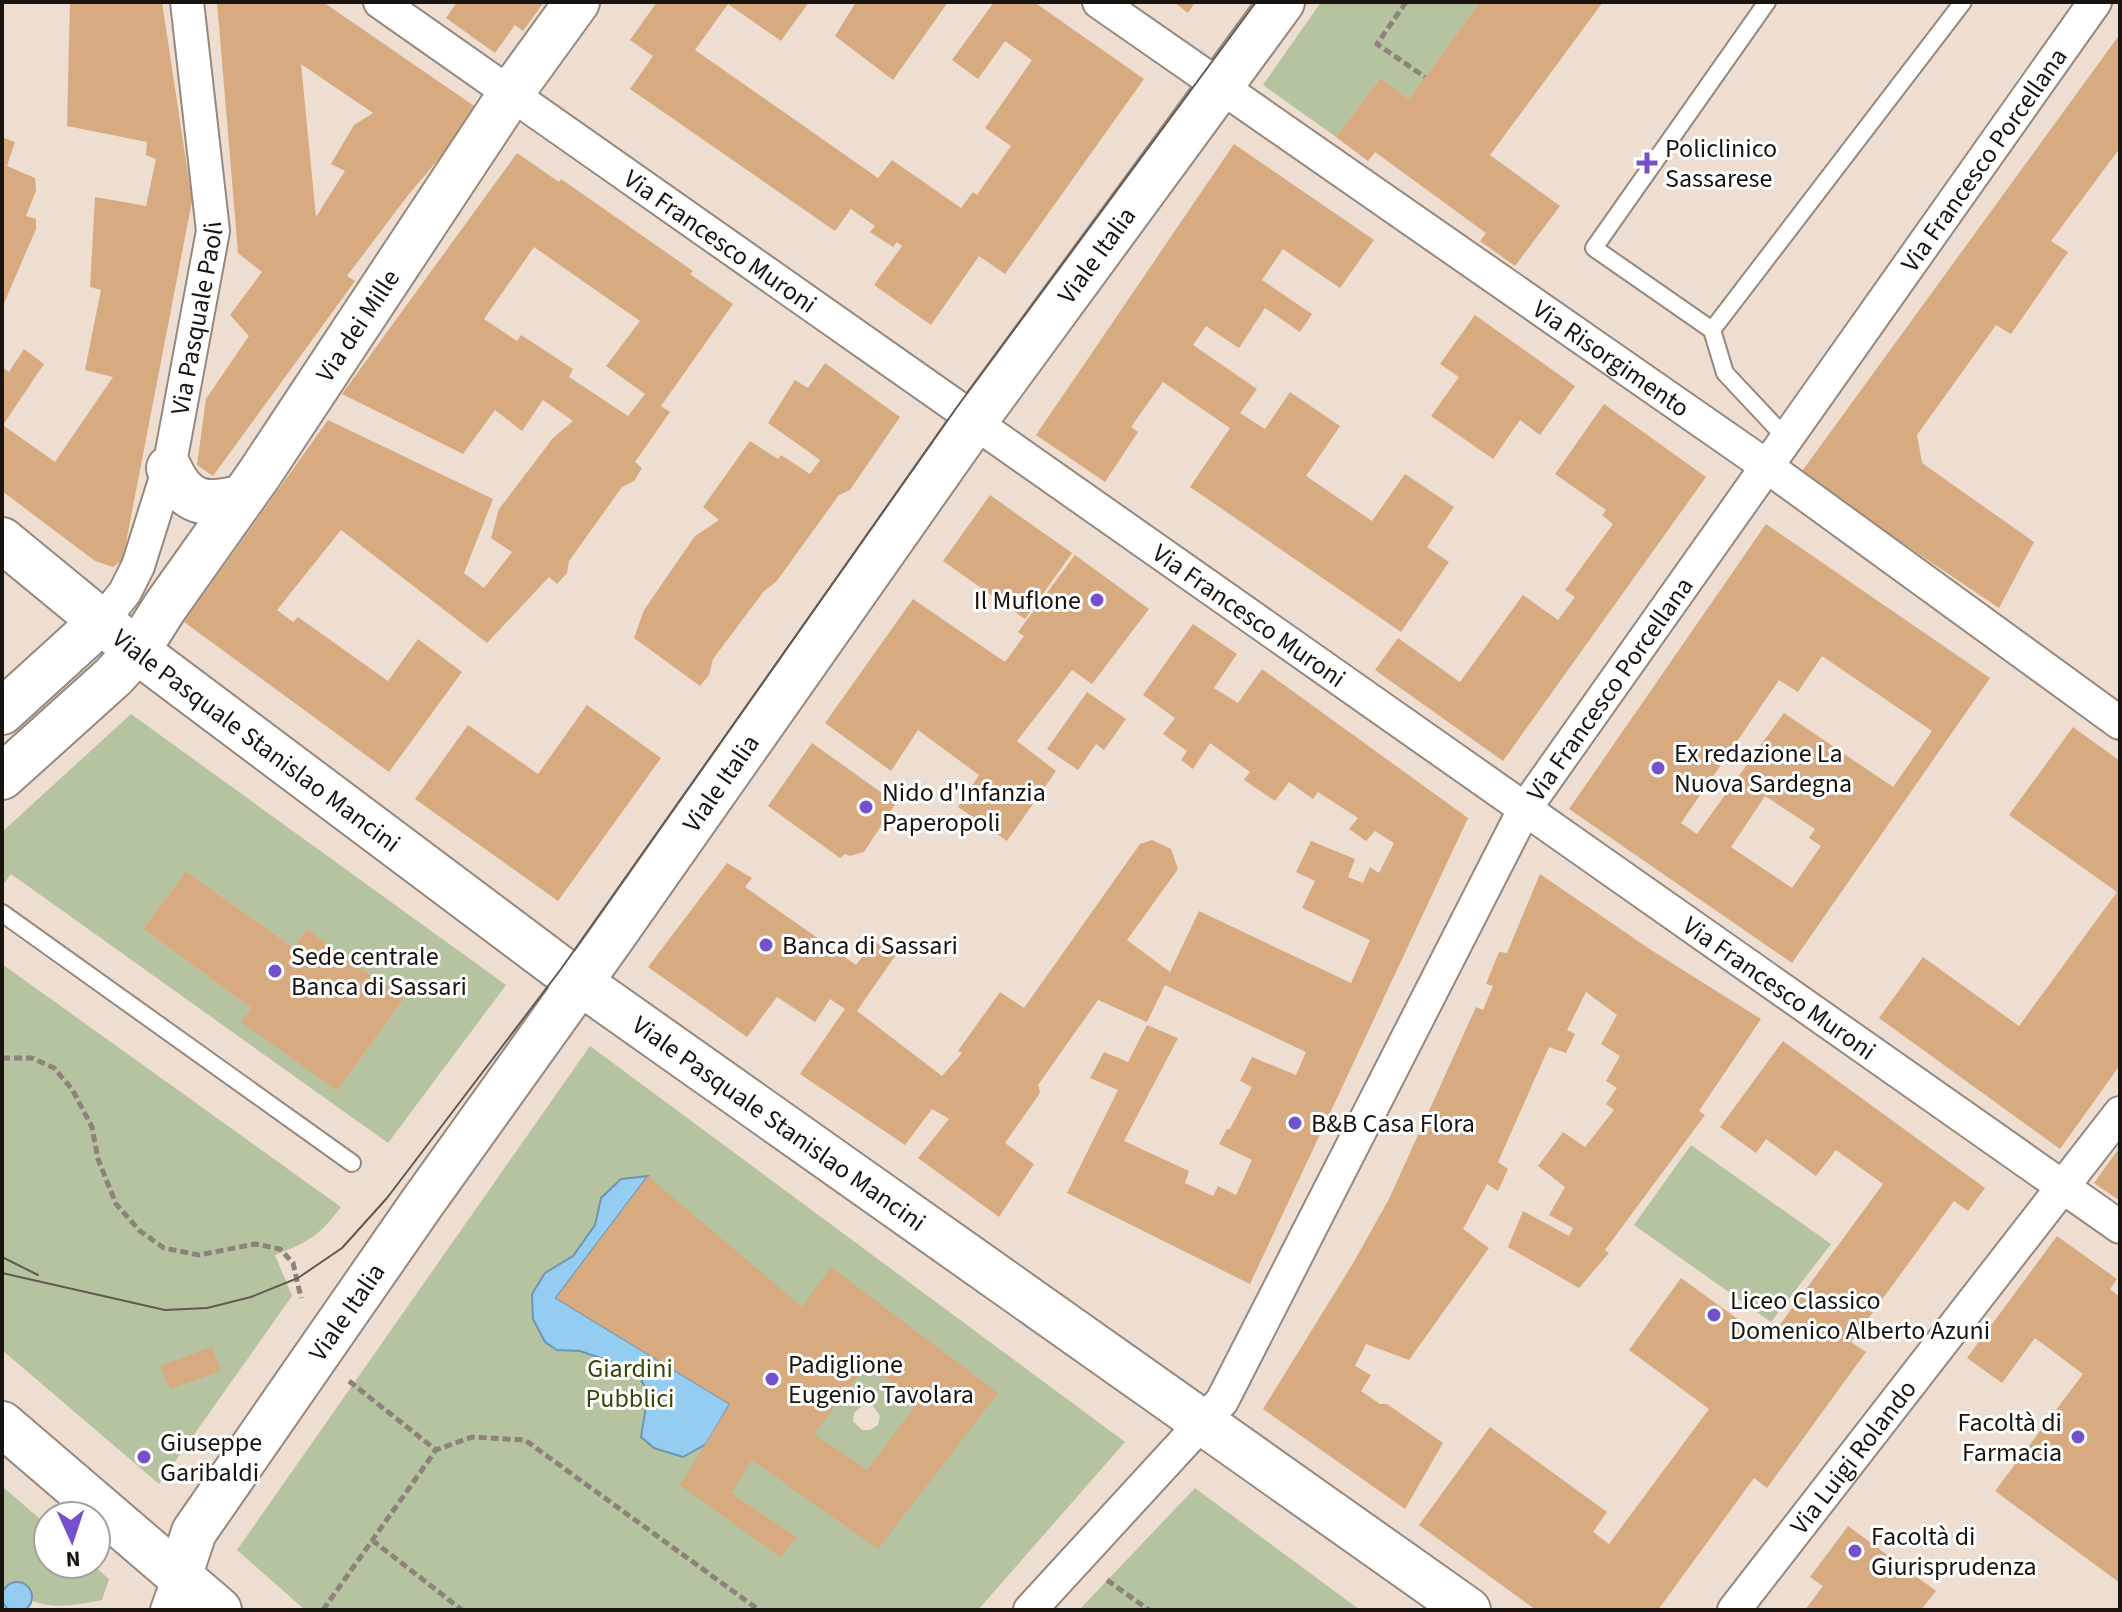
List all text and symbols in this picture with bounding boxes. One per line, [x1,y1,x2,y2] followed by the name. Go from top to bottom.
[1892,40,2076,279] street label: Via Francesco Porcellana
[1665,130,1777,197] place label: Policlinico Sassarese
[1636,152,1658,174] marker: Policlinico Sassarese
[616,161,824,322] street label: Via Francesco Muroni
[1049,199,1145,311] street label: Viale Italia
[161,219,232,418] street label: Via Pasquale Paoli
[307,262,409,390] street label: Via dei Mille
[1525,291,1697,426] street label: Via Risorgimento
[1145,535,1353,697] street label: Via Francesco Muroni
[1518,569,1702,809] street label: Via Francesco Porcellana
[974,582,1081,619] place label: Il Muflone
[1088,591,1106,609] marker: Il Muflone
[104,620,408,861] street label: Viale Pasquale Stanislao Mancini
[674,727,768,840] street label: Viale Italia
[1674,735,1852,802] place label: Ex redazione La Nuova Sardegna
[1649,759,1667,777] marker: Ex redazione La Nuova Sardegna
[882,774,1046,841] place label: Nido d'Infanzia Paperopoli
[857,798,875,816] marker: Nido d'Infanzia Paperopoli
[1675,907,1883,1069] street label: Via Francesco Muroni
[782,927,958,964] place label: Banca di Sassari
[757,936,775,954] marker: Banca di Sassari
[291,938,467,1005] place label: Sede centrale Banca di Sassari
[266,962,284,980] marker: Sede centrale Banca di Sassari
[624,1007,933,1240] street label: Viale Pasquale Stanislao Mancini
[1311,1105,1475,1142] place label: B&B Casa Flora
[1286,1114,1304,1132] marker: B&B Casa Flora
[300,1256,394,1369] street label: Viale Italia
[1730,1282,1990,1349] place label: Liceo Classico Domenico Alberto Azuni
[1705,1306,1723,1324] marker: Liceo Classico Domenico Alberto Azuni
[788,1346,974,1413] place label: Padiglione Eugenio Tavolara
[586,1350,674,1417] park label: Giardini Pubblici
[763,1370,781,1388] marker: Padiglione Eugenio Tavolara
[1781,1372,1925,1542] street label: Via Luigi Rolando
[1958,1404,2062,1471] place label: Facoltà di Farmacia
[160,1424,262,1491] place label: Giuseppe Garibaldi
[2069,1428,2087,1446] marker: Facoltà di Farmacia
[135,1448,153,1466] marker: Giuseppe Garibaldi
[32,1500,112,1580] north arrow
[1871,1518,2037,1585] place label: Facoltà di Giurisprudenza
[1846,1542,1864,1560] marker: Facoltà di Giurisprudenza
[65,1543,81,1575] text: N

